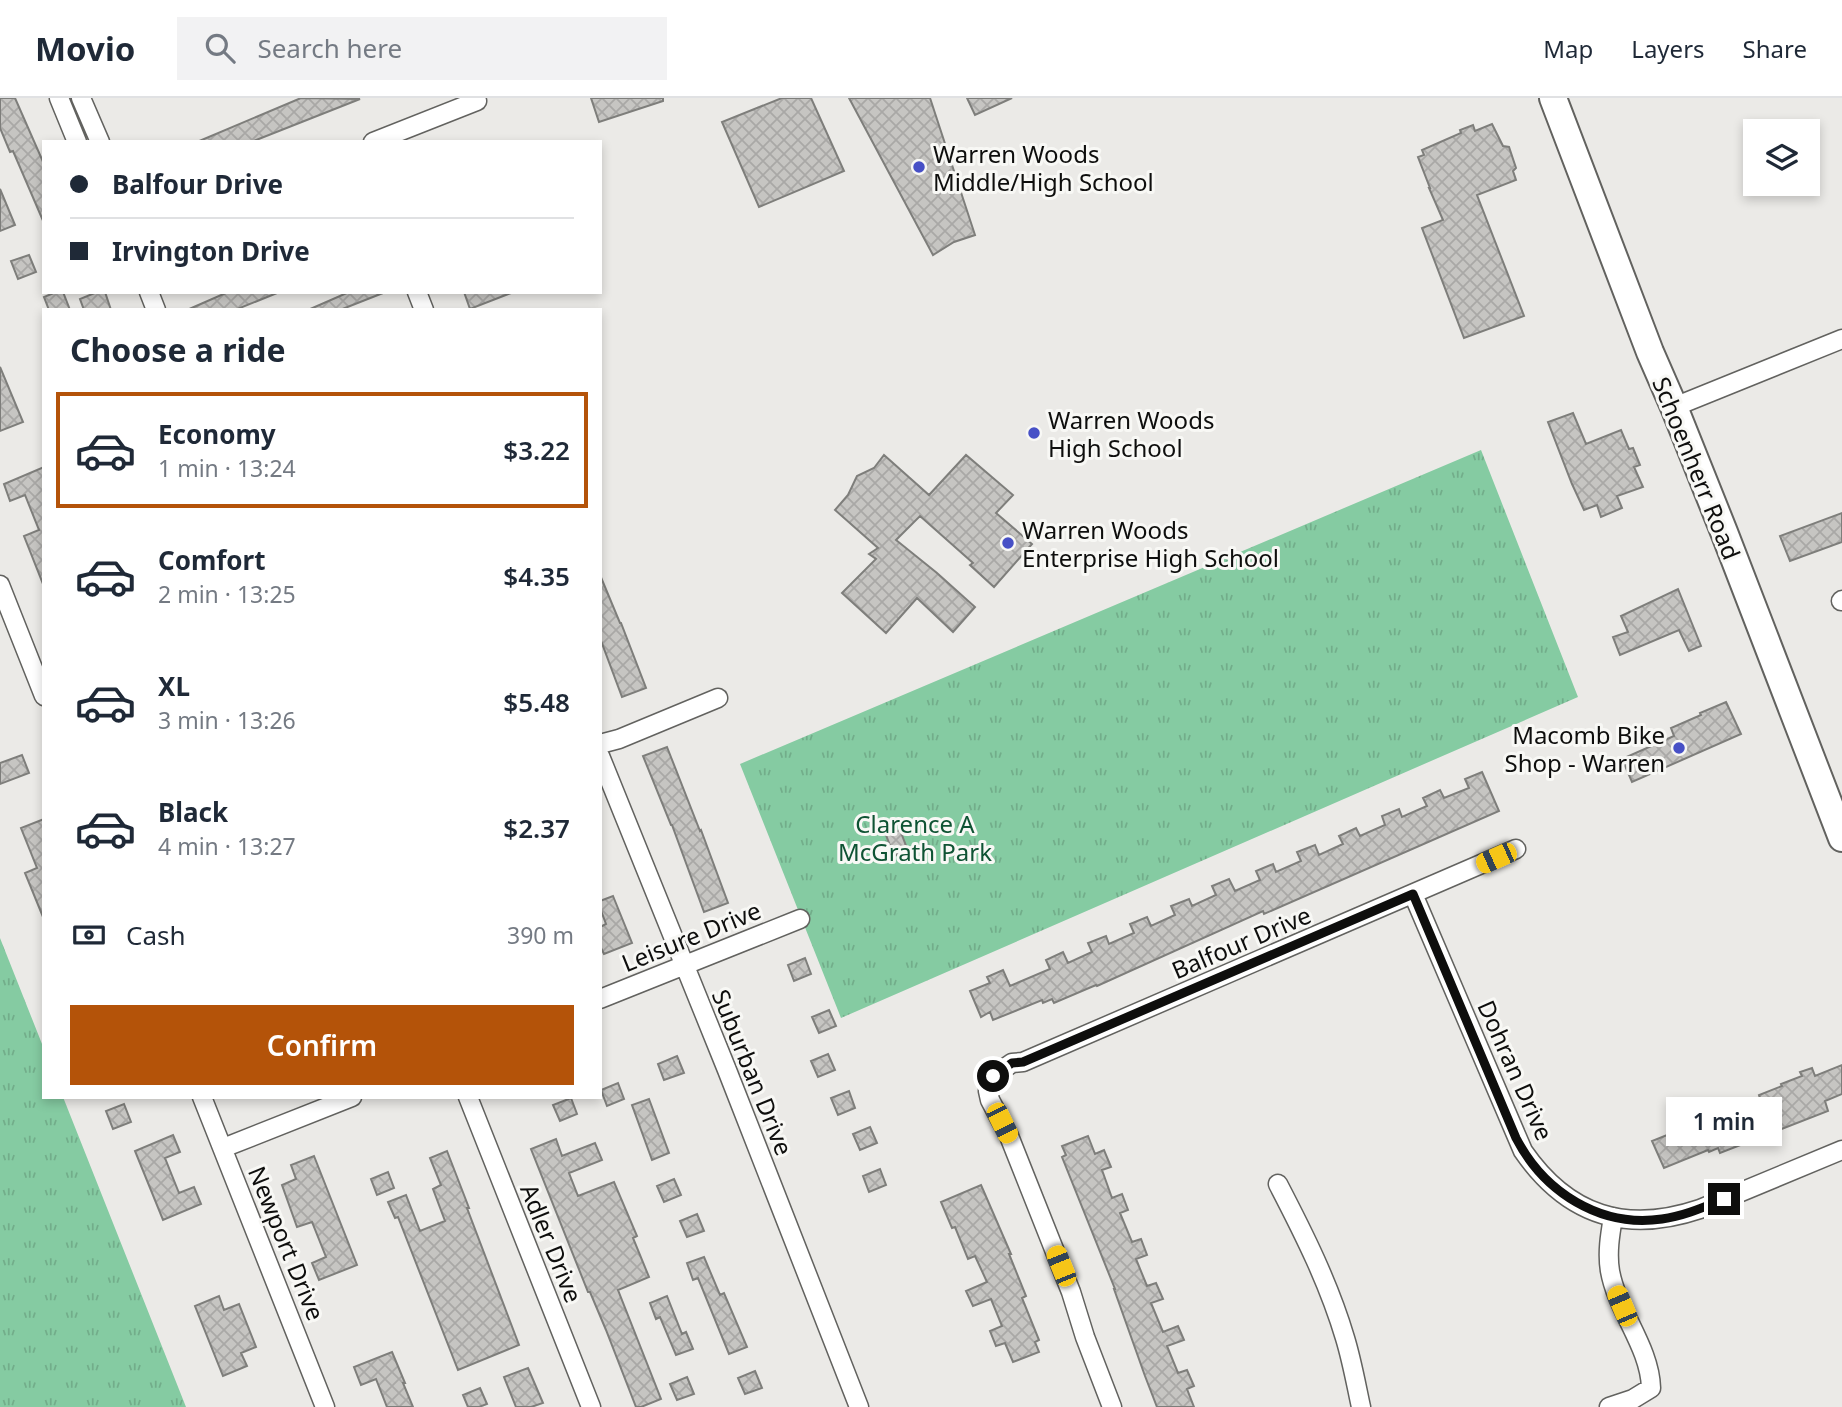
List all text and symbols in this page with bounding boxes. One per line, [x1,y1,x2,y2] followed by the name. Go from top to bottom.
[177,17,667,80] search box
[35,26,135,71] text: Movio
[201,29,239,67] icon: search
[257,30,402,66] text: Search here
[1543,32,1593,65] text: Map
[1631,32,1705,65] text: Layers
[1743,32,1807,65] text: Share
[1743,119,1820,196] map controls
[1743,119,1820,196] button: layers
[933,137,1154,198] place label: Warren Woods Middle/High School
[911,159,927,175] marker: Warren Woods Middle/High School
[112,166,283,202] text: Balfour Drive
[112,233,310,269] text: Irvington Drive
[70,328,286,371] text: Choose a ride
[1645,372,1749,564] street label: Schoenherr Road
[1048,403,1214,464] place label: Warren Woods High School
[158,416,276,452] text: Economy
[74,419,137,482] icon: car
[1026,425,1042,441] marker: Warren Woods High School
[503,432,570,468] text: $3.22
[158,452,296,484] text: 1 min · 13:24
[1022,513,1279,574] place label: Warren Woods Enterprise High School
[1000,535,1016,551] marker: Warren Woods Enterprise High School
[158,542,266,578] text: Comfort
[74,545,137,608] icon: car
[503,558,570,594] text: $4.35
[158,578,296,610] text: 2 min · 13:25
[158,668,190,704] text: XL
[74,671,137,734] icon: car
[503,684,570,720] text: $5.48
[158,704,296,736] text: 3 min · 13:26
[1504,718,1665,779] place label: Macomb Bike Shop - Warren
[1671,740,1687,756] marker: Macomb Bike Shop - Warren
[158,794,228,830] text: Black
[74,797,137,860] icon: car
[838,807,992,868] park label: Clarence A McGrath Park
[503,810,570,846] text: $2.37
[158,830,296,862] text: 4 min · 13:27
[1473,840,1520,876] car
[617,893,765,979] street label: Leisure Drive
[1166,898,1316,986] street label: Balfour Drive
[70,916,108,954] icon: cash
[126,917,186,953] text: Cash
[507,919,574,951] text: 390 m
[705,984,801,1160] street label: Suburban Drive
[1470,995,1562,1145] street label: Dohran Drive
[70,1005,574,1085] button: Confirm
[977,1060,1009,1092] route start
[1666,1098,1782,1146] callout: 1 min
[984,1100,1021,1146] car
[1693,1105,1755,1137] text: 1 min
[241,1161,333,1325] street label: Newport Drive
[513,1179,591,1307] street label: Adler Drive
[1708,1183,1740,1215] route end
[1044,1243,1079,1289] car
[1605,1283,1640,1329] car

